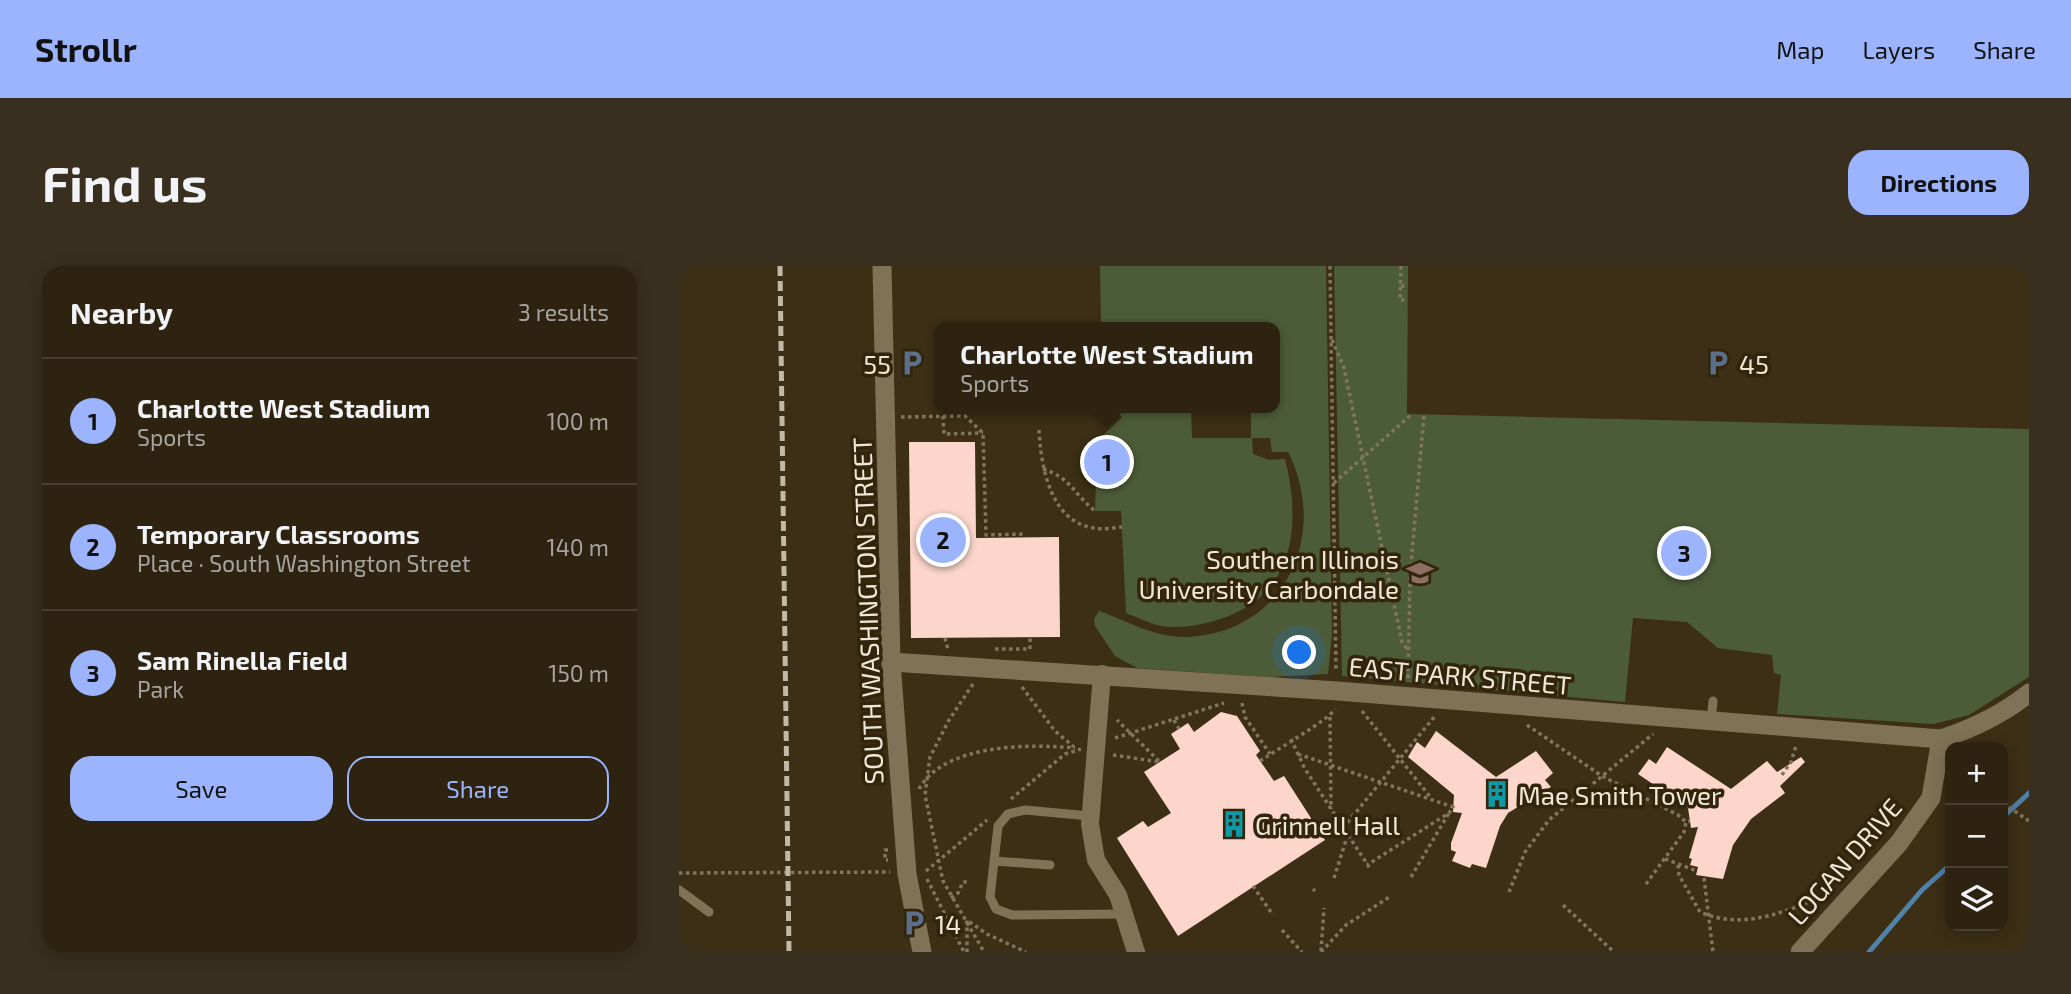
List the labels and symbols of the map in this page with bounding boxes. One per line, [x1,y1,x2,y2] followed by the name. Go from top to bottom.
[863,348,891,379] place label: 55
[897,348,927,378] parking icon: 55
[1703,348,1733,378] parking icon: 45
[1739,348,1769,379] place label: 45
[1084,436,1130,488] pin: 1
[845,437,889,785] street label: SOUTH WASHINGTON STREET
[920,514,966,566] pin: 2
[1661,527,1707,579] pin: 3
[1139,543,1399,604] place label: Southern Illinois University Carbondale
[1405,558,1435,588] school or university icon: Southern Illinois University Carbondale
[1282,635,1316,669] your location
[1347,650,1573,700] street label: EAST PARK STREET
[1482,779,1512,809] building icon: Mae Smith Tower
[1518,779,1721,810] place label: Mae Smith Tower
[1781,791,1907,931] street label: LOGAN DRIVE
[1219,809,1249,839] building icon: Grinnell Hall
[1255,809,1400,840] place label: Grinnell Hall
[899,908,929,938] parking icon: 14
[935,908,961,939] place label: 14

